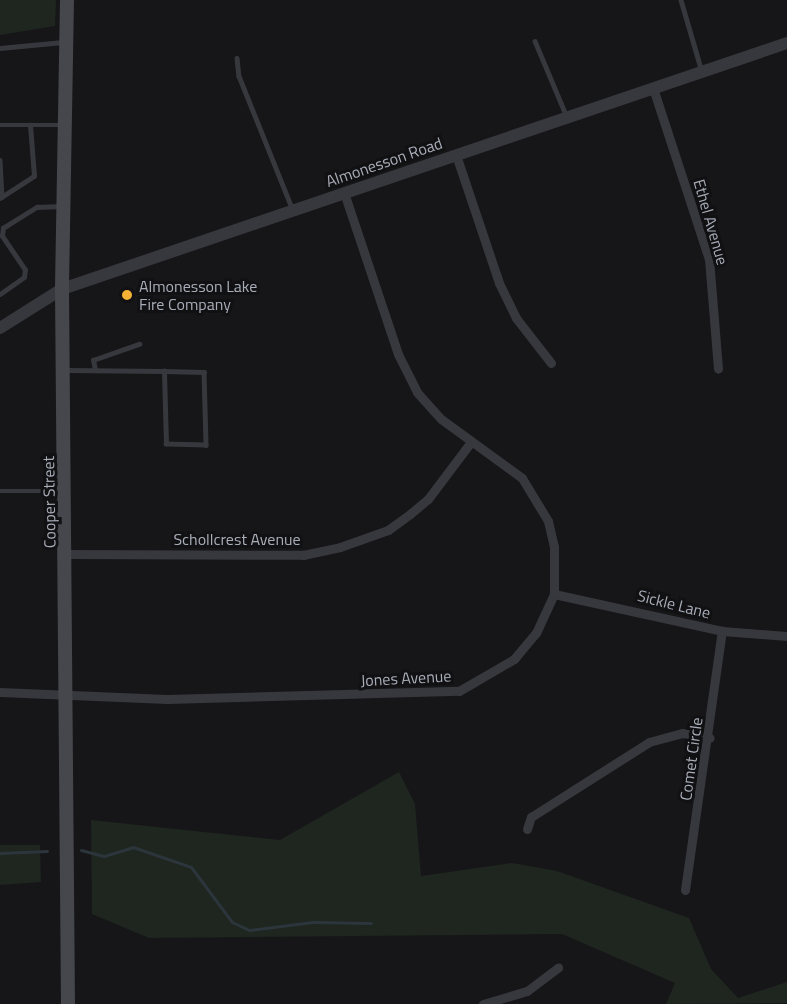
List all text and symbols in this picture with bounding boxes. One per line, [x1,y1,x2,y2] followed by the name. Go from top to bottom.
[323,133,445,191] street label: Almonesson Road
[690,177,732,267] street label: Ethel Avenue
[139,276,257,314] place label: Almonesson Lake Fire Company
[120,288,134,302] marker: Almonesson Lake Fire Company
[39,456,59,548] street label: Cooper Street
[173,529,301,549] street label: Schollcrest Avenue
[636,586,712,622] street label: Sickle Lane
[360,666,452,690] street label: Jones Avenue
[676,716,706,802] street label: Comet Circle

